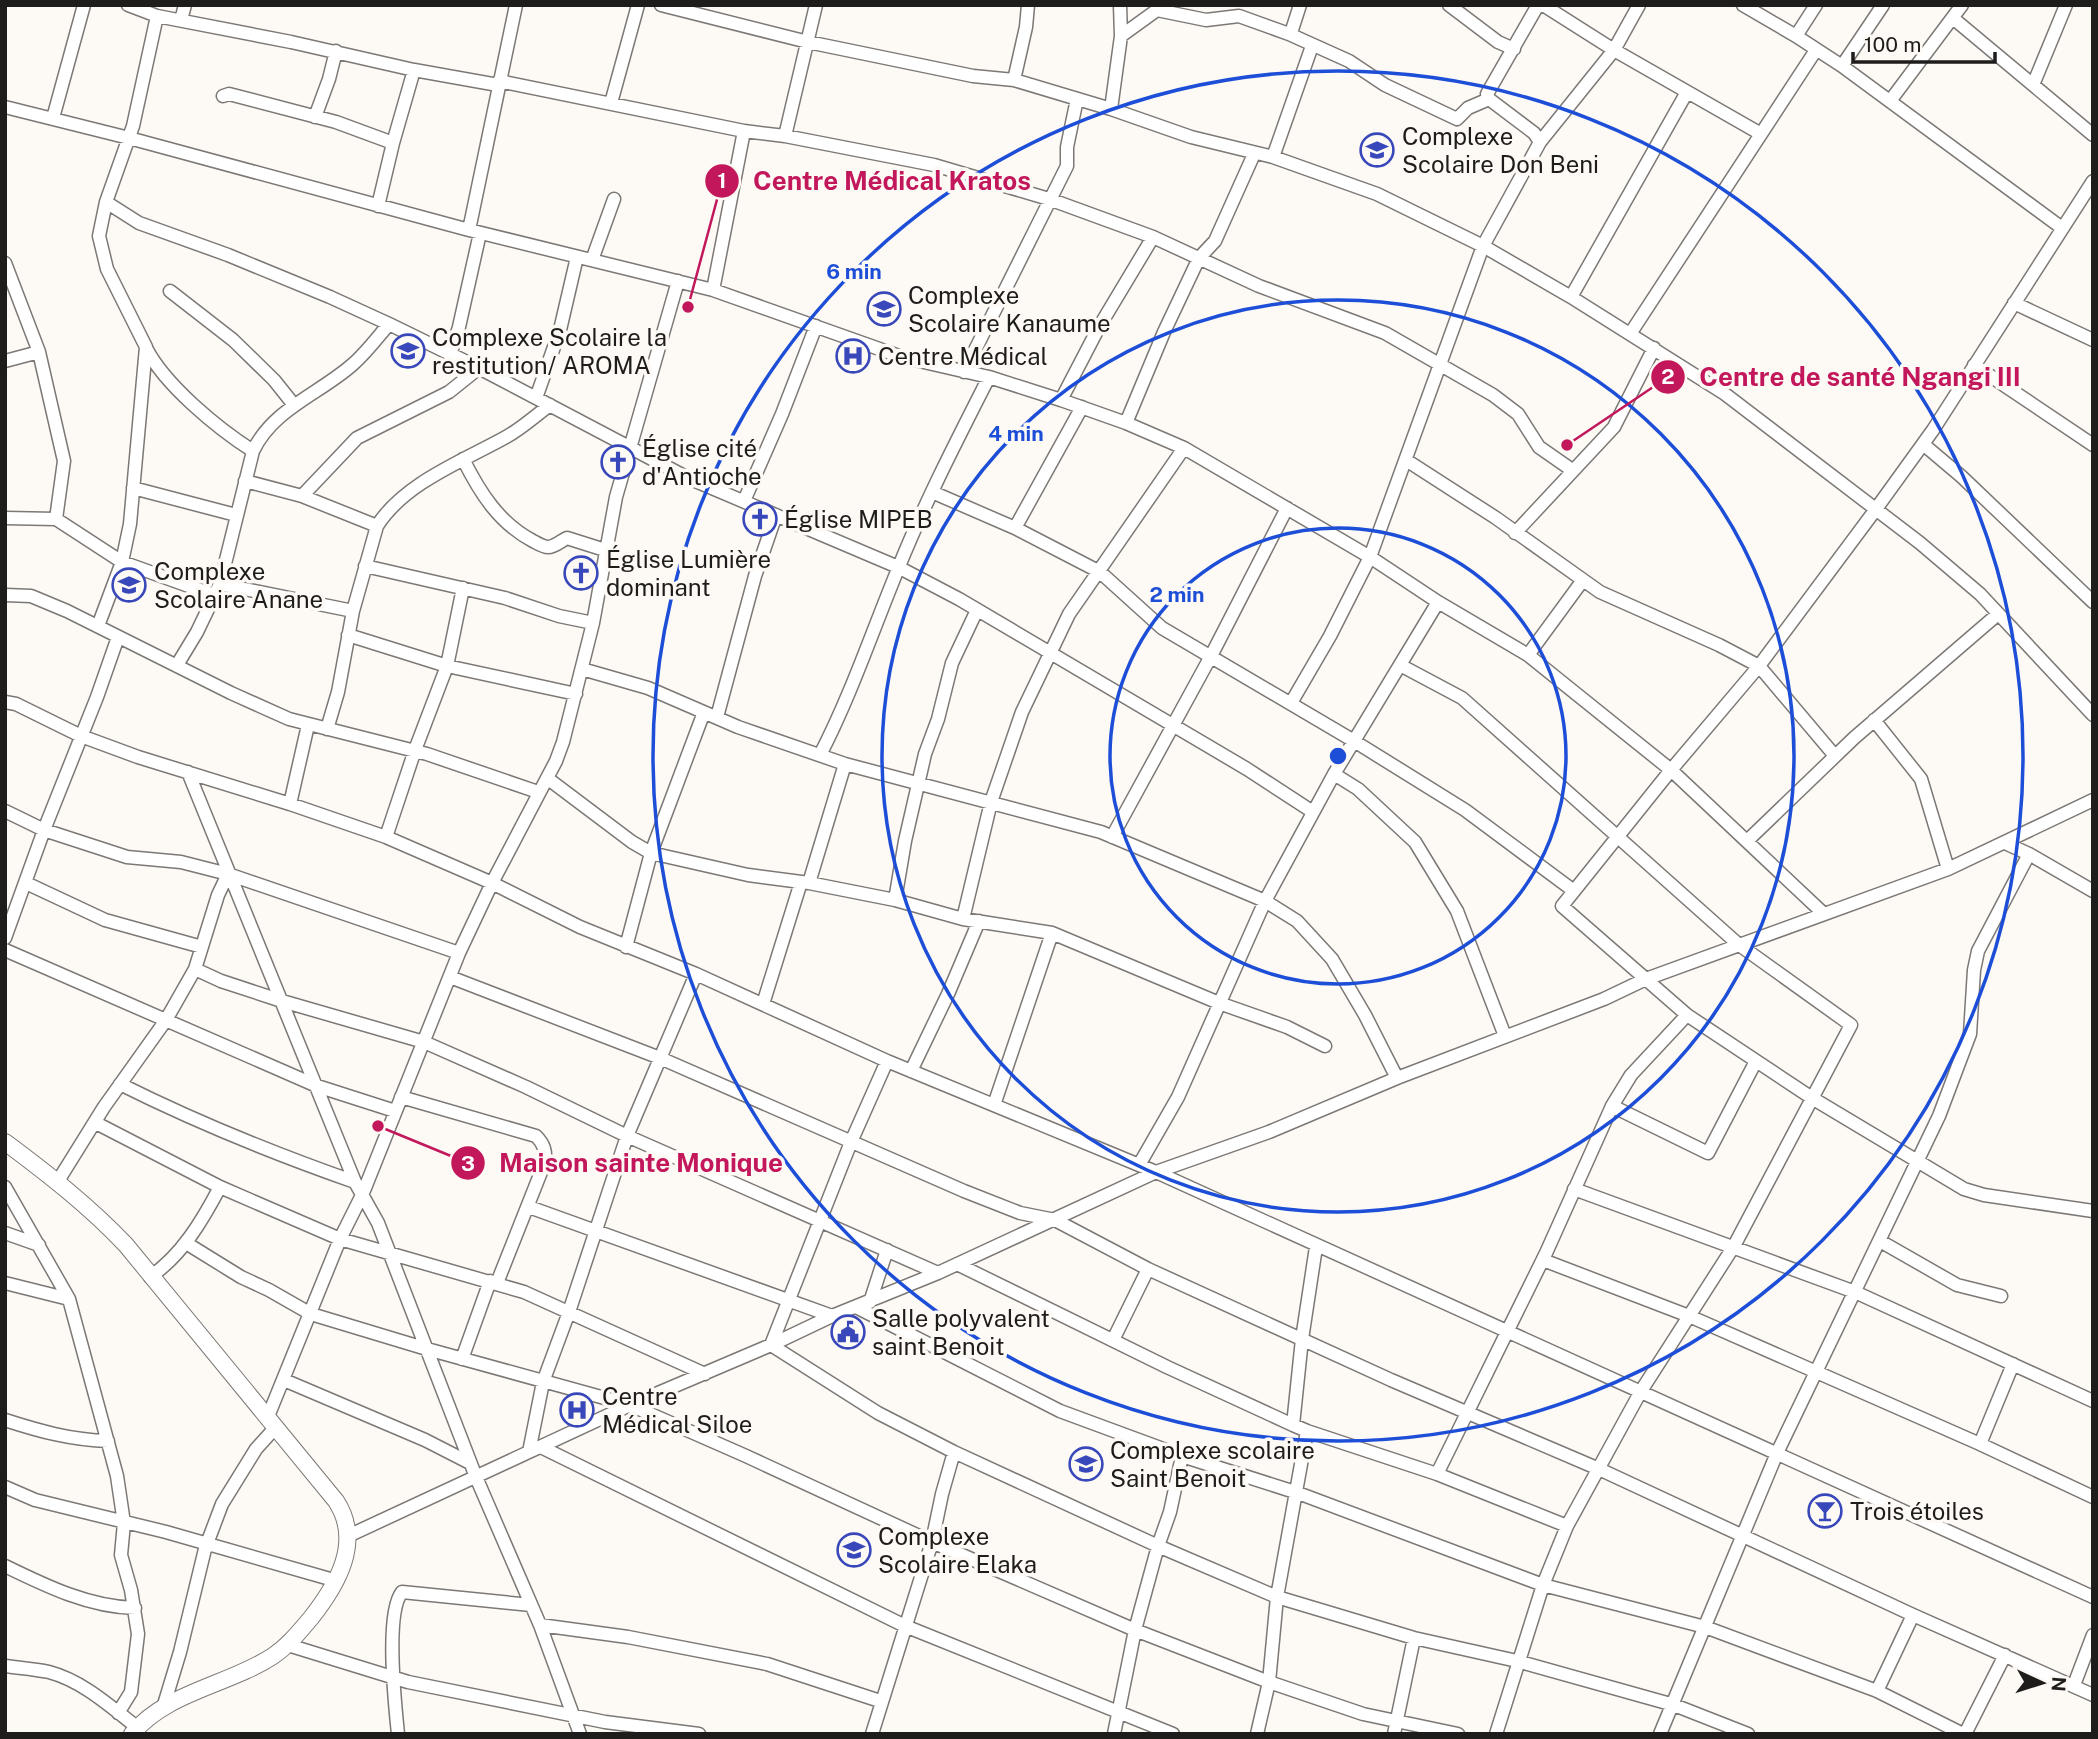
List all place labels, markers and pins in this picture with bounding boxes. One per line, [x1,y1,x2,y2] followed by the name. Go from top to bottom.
[1402,122,1599,178] place label: Complexe Scolaire Don Beni
[1358,131,1396,169] school or university icon: Complexe Scolaire Don Beni
[704,157,1045,204] callout: Centre Médical Kratos
[908,281,1111,337] place label: Complexe Scolaire Kanaume
[865,290,903,328] school or university icon: Complexe Scolaire Kanaume
[432,323,667,379] place label: Complexe Scolaire la restitution/ AROMA
[389,332,427,370] school or university icon: Complexe Scolaire la restitution/ AROMA
[834,337,872,375] hospital icon: Centre Médical
[878,342,1048,370] place label: Centre Médical
[1650,353,2035,400] callout: Centre de santé Ngangi III
[642,434,762,490] place label: Église cité d'Antioche
[599,443,637,481] church icon: Église cité d'Antioche
[741,500,779,538] church icon: Église MIPEB
[784,505,932,533] place label: Église MIPEB
[606,545,771,601] place label: Église Lumière dominant
[562,554,600,592] church icon: Église Lumière dominant
[154,557,323,613] place label: Complexe Scolaire Anane
[110,566,148,604] school or university icon: Complexe Scolaire Anane
[1326,744,1350,768] centre of rings
[450,1140,797,1187] callout: Maison sainte Monique
[872,1304,1050,1360] place label: Salle polyvalent saint Benoit
[829,1313,867,1351] public building icon: Salle polyvalent saint Benoit
[602,1382,752,1438] place label: Centre Médical Siloe
[558,1391,596,1429] hospital icon: Centre Médical Siloe
[1110,1436,1315,1492] place label: Complexe scolaire Saint Benoit
[1067,1445,1105,1483] school or university icon: Complexe scolaire Saint Benoit
[1806,1492,1844,1530] bar icon: Trois étoiles
[1850,1497,1984,1525] place label: Trois étoiles
[878,1522,1037,1578] place label: Complexe Scolaire Elaka
[835,1531,873,1569] school or university icon: Complexe Scolaire Elaka

